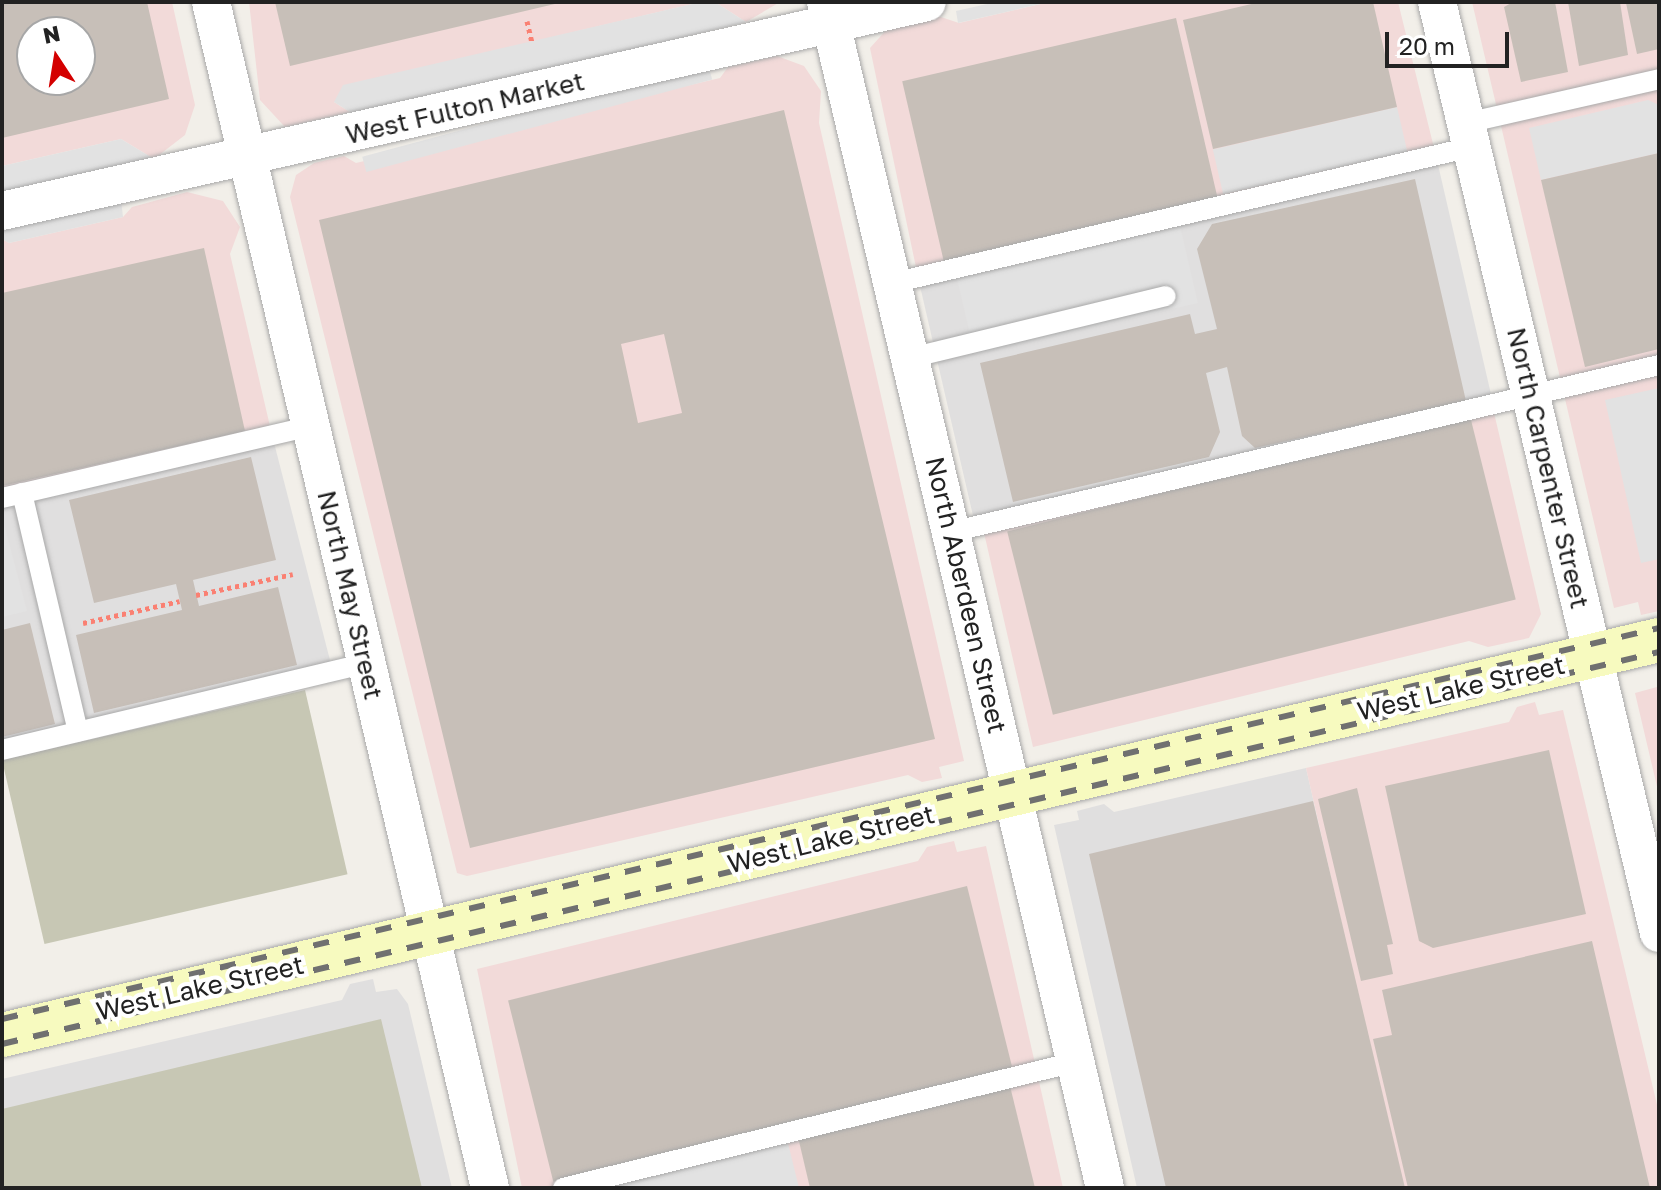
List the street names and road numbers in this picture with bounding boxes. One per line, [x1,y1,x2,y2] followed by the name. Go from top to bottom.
[343,65,587,151] street label: West Fulton Market
[1500,325,1596,611] street label: North Carpenter Street
[919,454,1013,736] street label: North Aberdeen Street
[311,487,389,703] street label: North May Street
[1354,649,1568,727] street label: West Lake Street
[724,798,938,880] street label: West Lake Street
[93,949,307,1027] street label: West Lake Street

